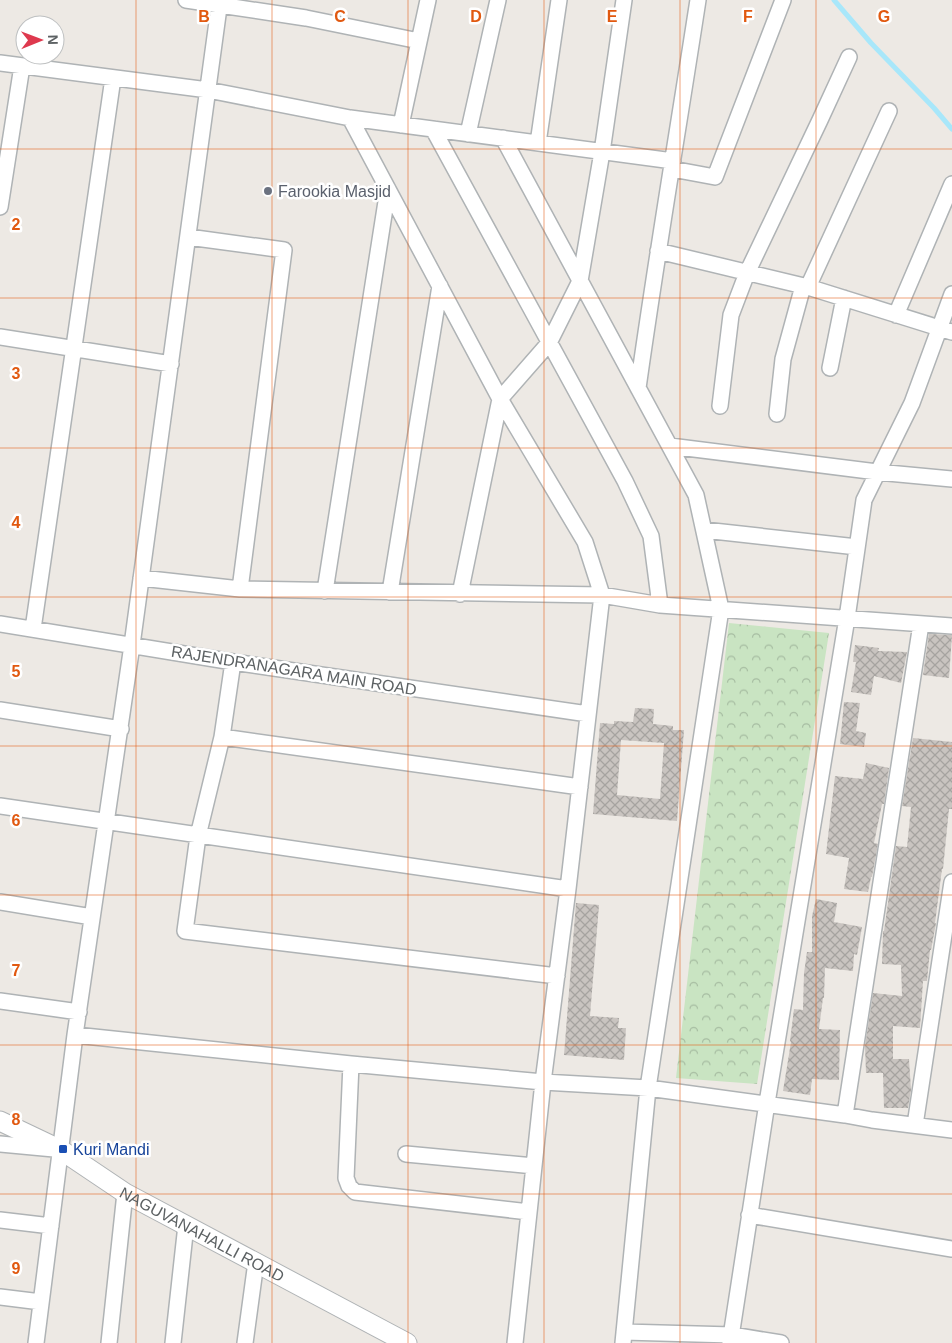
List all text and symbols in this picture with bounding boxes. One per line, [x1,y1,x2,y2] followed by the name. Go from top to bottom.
[198,8,210,25] text: B
[334,8,346,25] text: C
[470,8,482,25] text: D
[607,8,618,25] text: E
[743,8,753,25] text: F
[878,8,890,25] text: G
[15,15,65,65] north arrow
[45,35,61,45] text: N
[278,183,391,200] place label: Farookia Masjid
[262,185,274,197] marker: Farookia Masjid
[12,216,21,233] text: 2
[12,365,21,382] text: 3
[12,514,21,531] text: 4
[170,643,418,698] street label: RAJENDRANAGARA MAIN ROAD
[12,663,21,680] text: 5
[12,812,21,829] text: 6
[12,962,21,979] text: 7
[12,1111,21,1128] text: 8
[73,1141,149,1158] place label: Kuri Mandi
[57,1143,69,1155] marker: Kuri Mandi
[117,1184,287,1285] street label: NAGUVANAHALLI ROAD
[12,1260,21,1277] text: 9

